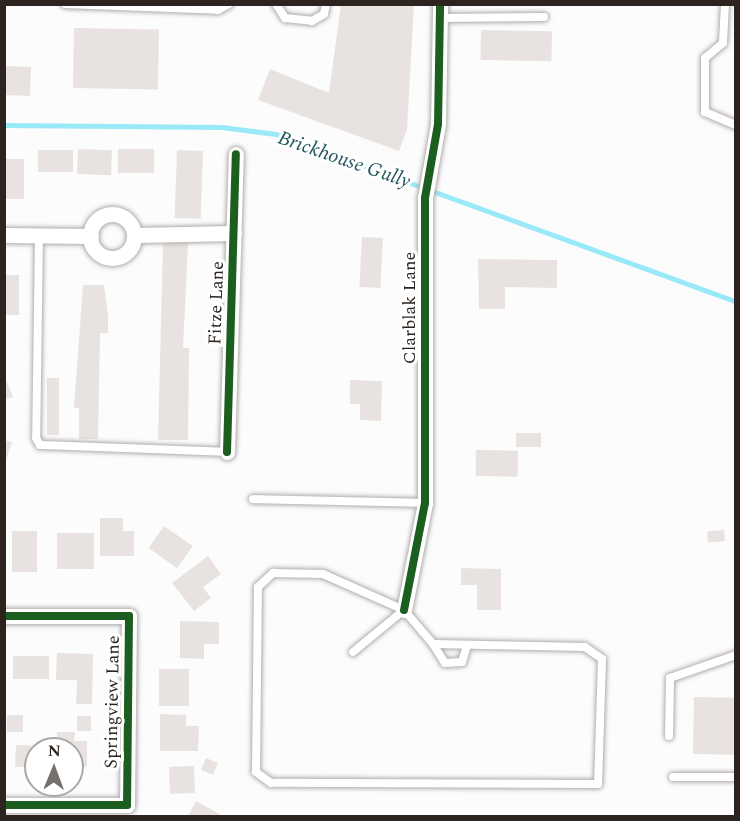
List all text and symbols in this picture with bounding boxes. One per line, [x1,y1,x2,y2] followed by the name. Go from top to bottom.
[275,126,413,194] water label: Brickhouse Gully
[399,252,421,364] street label: Clarblak Lane
[205,261,229,345] street label: Fitze Lane
[101,635,125,769] street label: Springview Lane
[24,737,84,797] north arrow
[48,739,61,763] text: N

